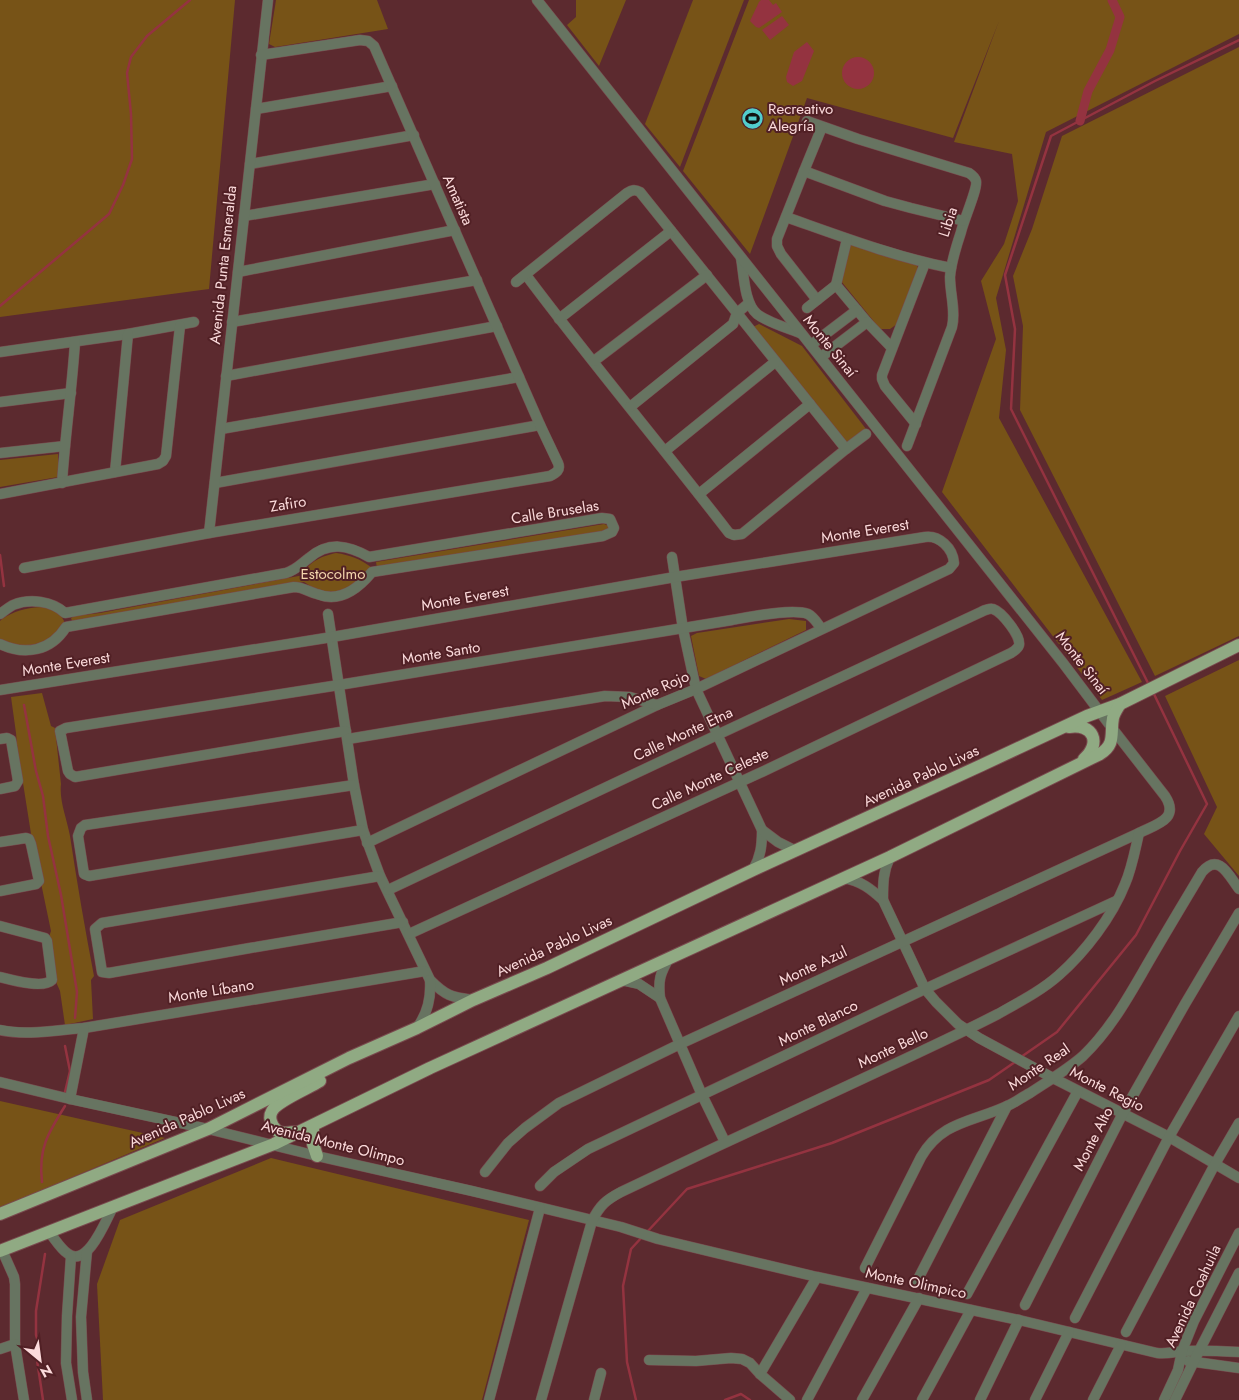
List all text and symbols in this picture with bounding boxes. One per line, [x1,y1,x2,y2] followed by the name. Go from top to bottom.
[768,98,833,137] place label: Recreativo Alegría
[740,106,764,130] sports icon: Recreativo Alegría
[437,171,479,229] street label: Amatista
[204,184,242,346] street label: Avenida Punta Esmeralda
[933,204,963,240] street label: Libia
[798,310,863,383] street label: Monte Sinaí
[268,490,308,518] street label: Zafiro
[510,494,600,530] street label: Calle Bruselas
[819,513,911,549] street label: Monte Everest
[301,563,365,585] park label: Estocolmo
[419,579,511,617] street label: Monte Everest
[1050,627,1114,700] street label: Monte Sinaí
[400,636,482,670] street label: Monte Santo
[20,646,112,682] street label: Monte Everest
[617,665,693,715] street label: Monte Rojo
[630,701,736,767] street label: Calle Monte Etna
[859,740,983,812] street label: Avenida Pablo Livas
[648,742,773,816] street label: Calle Monte Celeste
[492,910,616,982] street label: Avenida Pablo Livas
[775,941,851,991] street label: Monte Azul
[167,973,255,1009] street label: Monte Líbano
[774,994,862,1052] street label: Monte Blanco
[854,1022,932,1074] street label: Monte Bello
[1003,1038,1075,1096] street label: Monte Real
[1066,1061,1148,1117] street label: Monte Regio
[125,1082,249,1154] street label: Avenida Pablo Livas
[1067,1103,1119,1175] street label: Monte Alto
[259,1115,407,1171] street label: Avenida Monte Olimpo
[1160,1241,1226,1351] street label: Avenida Coahuila
[863,1262,969,1304] street label: Monte Olimpico
[15,1335,65,1385] north arrow
[37,1360,56,1383] text: N

